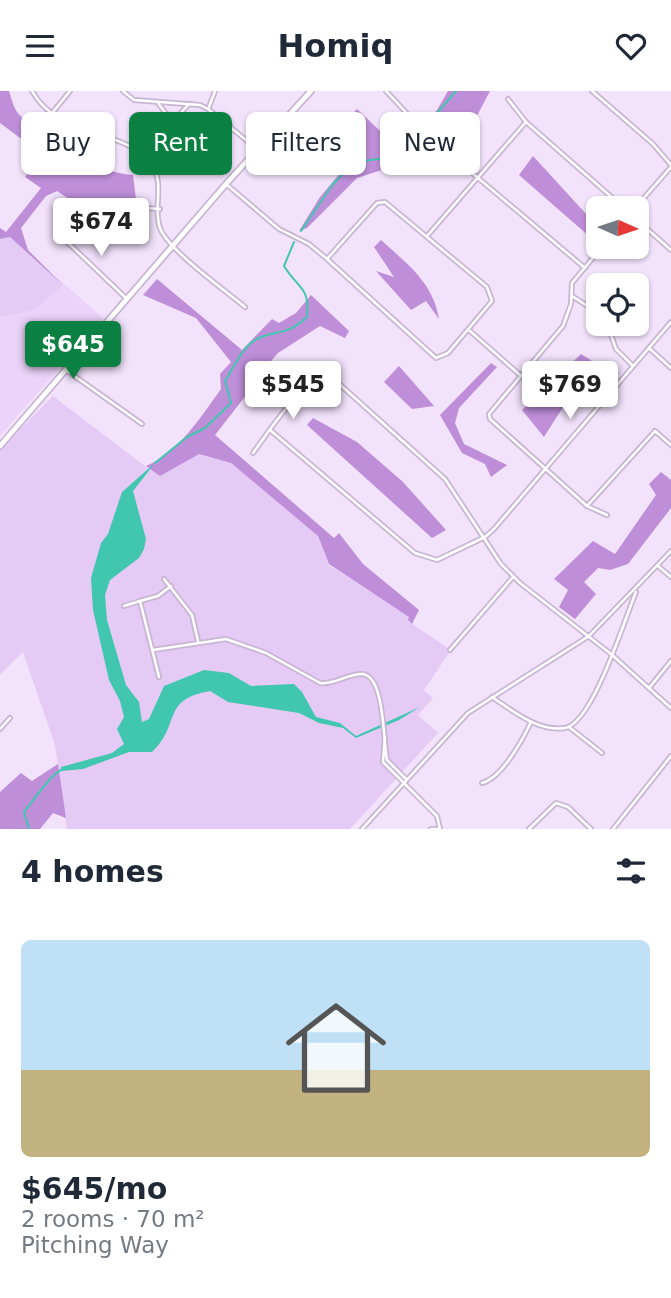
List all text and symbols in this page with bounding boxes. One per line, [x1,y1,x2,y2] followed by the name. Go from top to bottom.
[21,27,59,65] icon: menu
[278,27,393,65] text: Homiq
[612,27,650,65] icon: heart
[21,112,115,175] chip: Buy
[129,112,232,175] chip: Rent
[246,112,366,175] chip: Filters
[380,112,480,175] chip: New
[586,196,649,259] north arrow
[586,196,649,336] map controls
[60,199,142,258] pin: $674
[69,208,133,234] text: $674
[586,273,649,336] button: locate
[32,321,114,381] pin: $645
[41,331,105,357] text: $645
[252,361,334,421] pin: $545
[529,361,611,421] pin: $769
[261,371,325,397] text: $545
[538,371,602,397] text: $769
[612,852,650,890] icon: filters
[21,854,164,889] text: 4 homes
[273,985,399,1111] icon: home
[21,1171,167,1206] text: $645/mo
[21,1206,205,1232] text: 2 rooms · 70 m²
[21,1232,169,1258] text: Pitching Way

